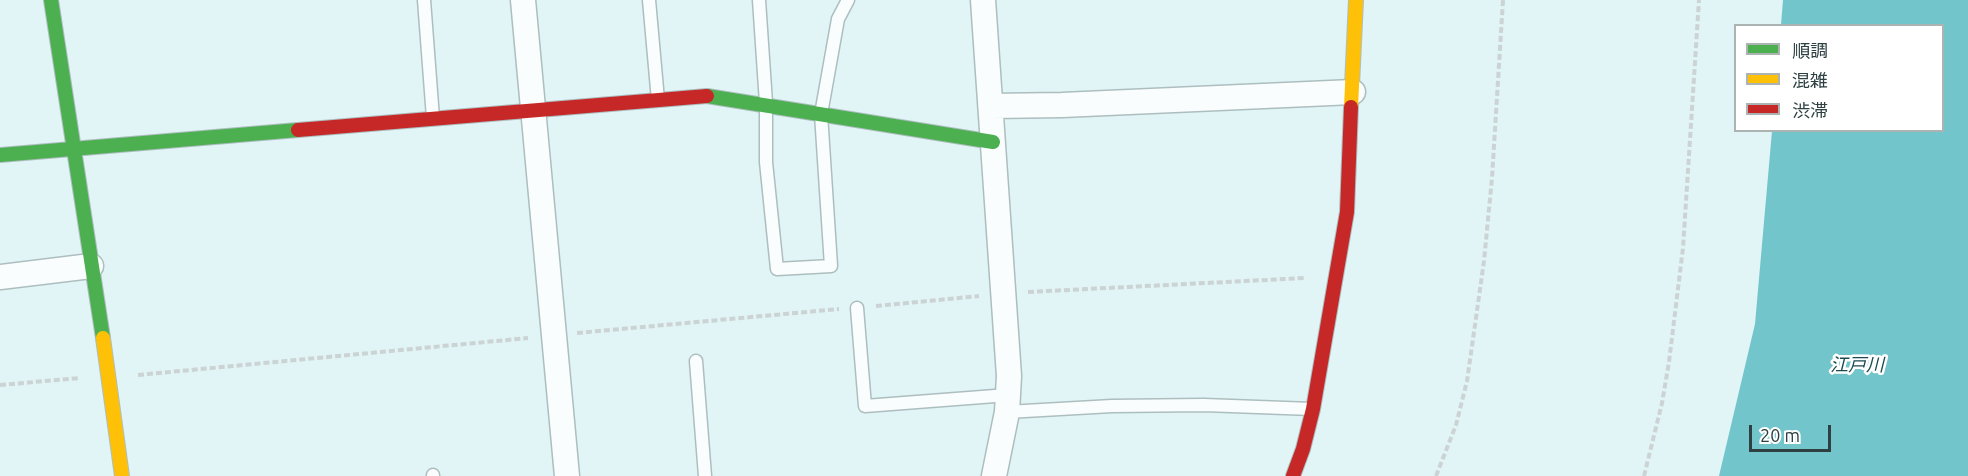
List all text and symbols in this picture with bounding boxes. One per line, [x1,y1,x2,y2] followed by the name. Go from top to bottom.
[1734,24,1944,132] legend
[1792,40,1828,60] text: 順調
[1792,70,1828,90] text: 混雑
[1792,100,1828,120] text: 渋滞
[1830,354,1884,376] water label: 江戸川
[1752,413,1834,451] scale bar
[1760,425,1800,445] text: 20 m

